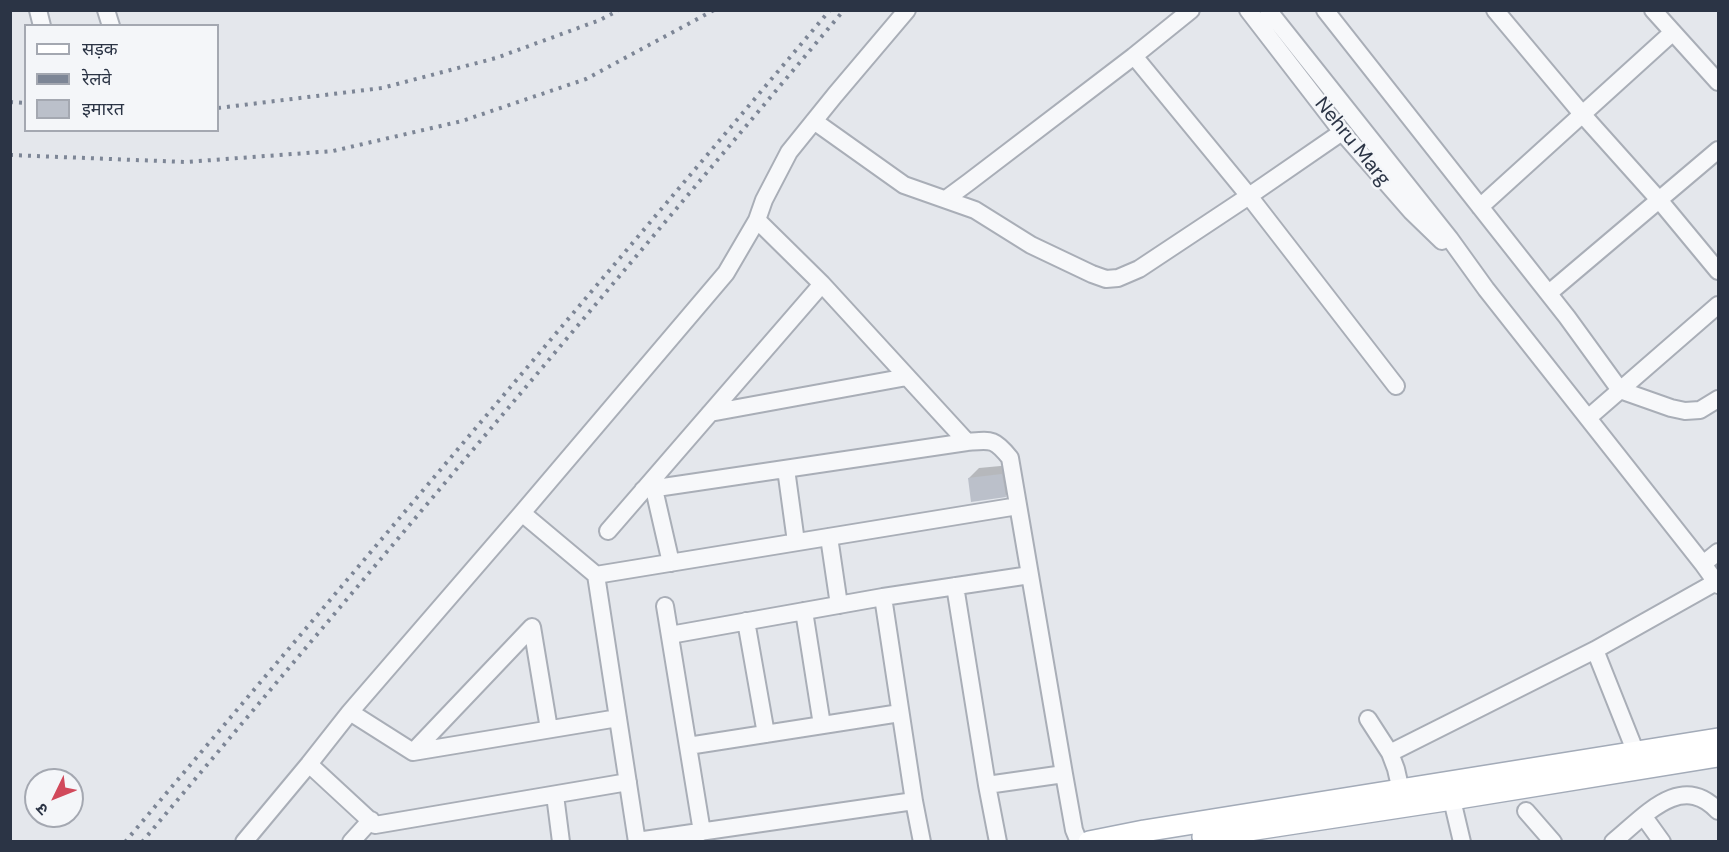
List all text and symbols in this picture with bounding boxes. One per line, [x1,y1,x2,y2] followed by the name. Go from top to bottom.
[24,24,219,132] legend
[82,37,118,61] text: सड़क
[82,67,112,91] text: रेलवे
[1309,93,1395,191] street label: Nehru Marg
[82,97,124,121] text: इमारत
[24,768,84,828] north arrow
[31,799,53,820] text: उ

